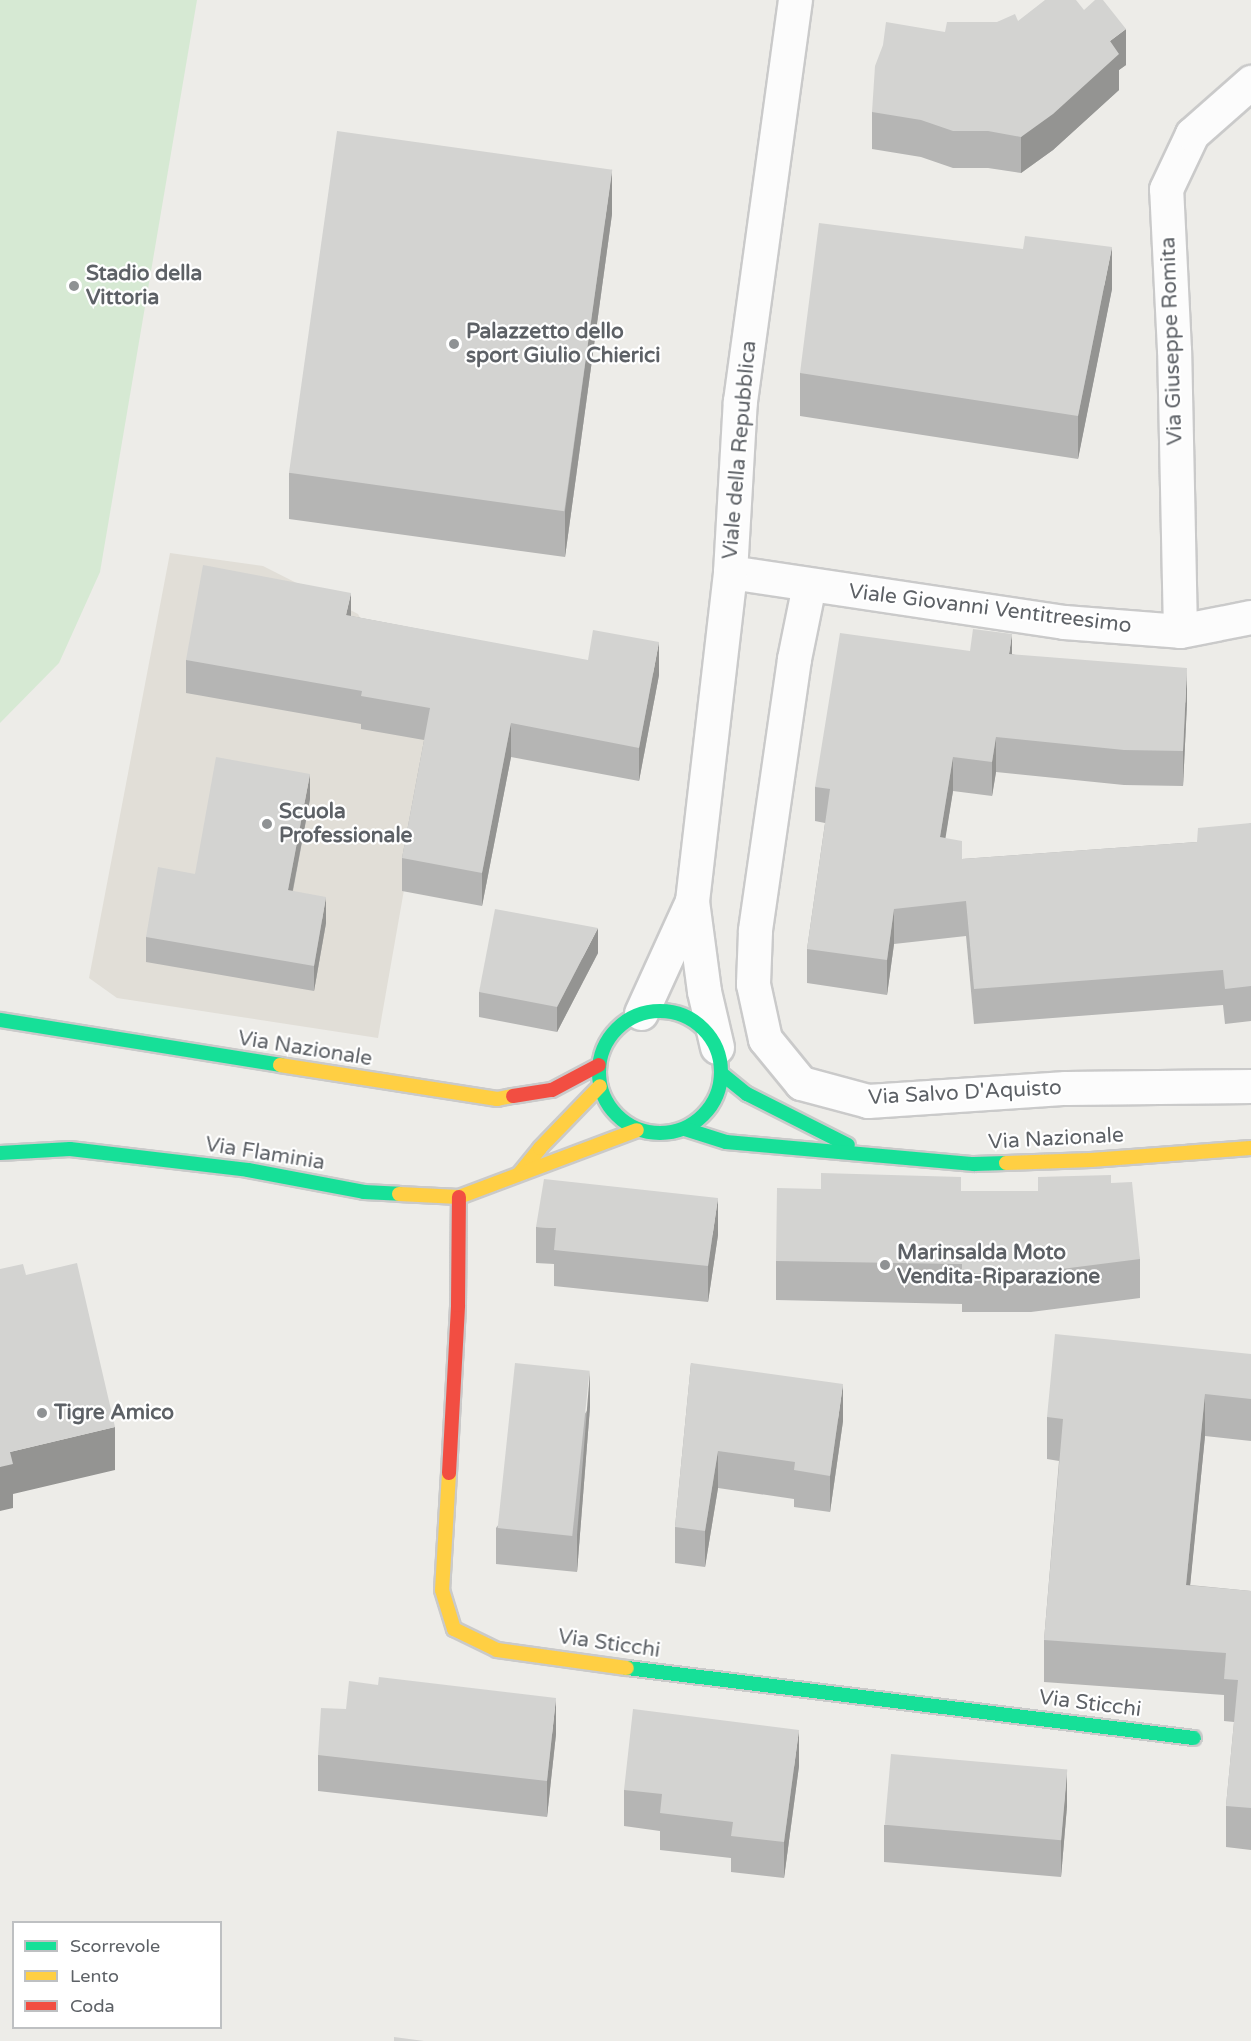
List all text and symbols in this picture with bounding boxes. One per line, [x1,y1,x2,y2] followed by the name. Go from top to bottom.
[1156,236,1188,446] street label: Via Giuseppe Romita
[86,261,202,311] place label: Stadio della Vittoria
[67,279,81,293] marker: Stadio della Vittoria
[466,319,660,369] place label: Palazzetto dello sport Giulio Chierici
[447,337,461,351] marker: Palazzetto dello sport Giulio Chierici
[718,339,762,561] street label: Viale della Repubblica
[847,579,1133,639] street label: Viale Giovanni Ventitreesimo
[279,799,412,849] place label: Scuola Professionale
[260,817,274,831] marker: Scuola Professionale
[236,1026,374,1072] street label: Via Nazionale
[868,1075,1062,1111] street label: Via Salvo D'Aquisto
[988,1123,1124,1155] street label: Via Nazionale
[203,1132,327,1176] street label: Via Flaminia
[897,1240,1100,1290] place label: Marinsalda Moto Vendita-Riparazione
[878,1258,892,1272] marker: Marinsalda Moto Vendita-Riparazione
[54,1400,174,1426] place label: Tigre Amico
[35,1406,49,1420] marker: Tigre Amico
[556,1624,662,1664] street label: Via Sticchi
[1037,1685,1143,1723] street label: Via Sticchi
[12,1921,222,2029] legend
[70,1935,160,1957] text: Scorrevole
[70,1965,119,1987] text: Lento
[70,1995,115,2017] text: Coda

